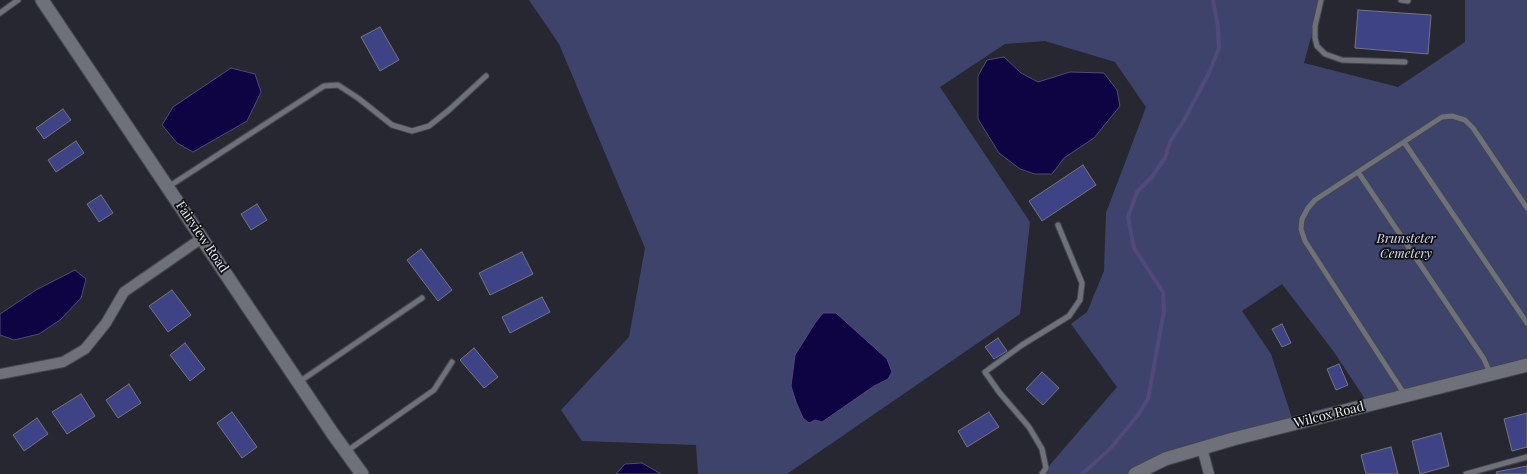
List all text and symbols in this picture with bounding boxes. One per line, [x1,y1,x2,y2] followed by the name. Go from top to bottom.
[172,198,232,276] street label: Fairview Road
[1376,231,1436,262] park label: Brunsteter Cemetery
[1292,399,1366,431] street label: Wilcox Road

